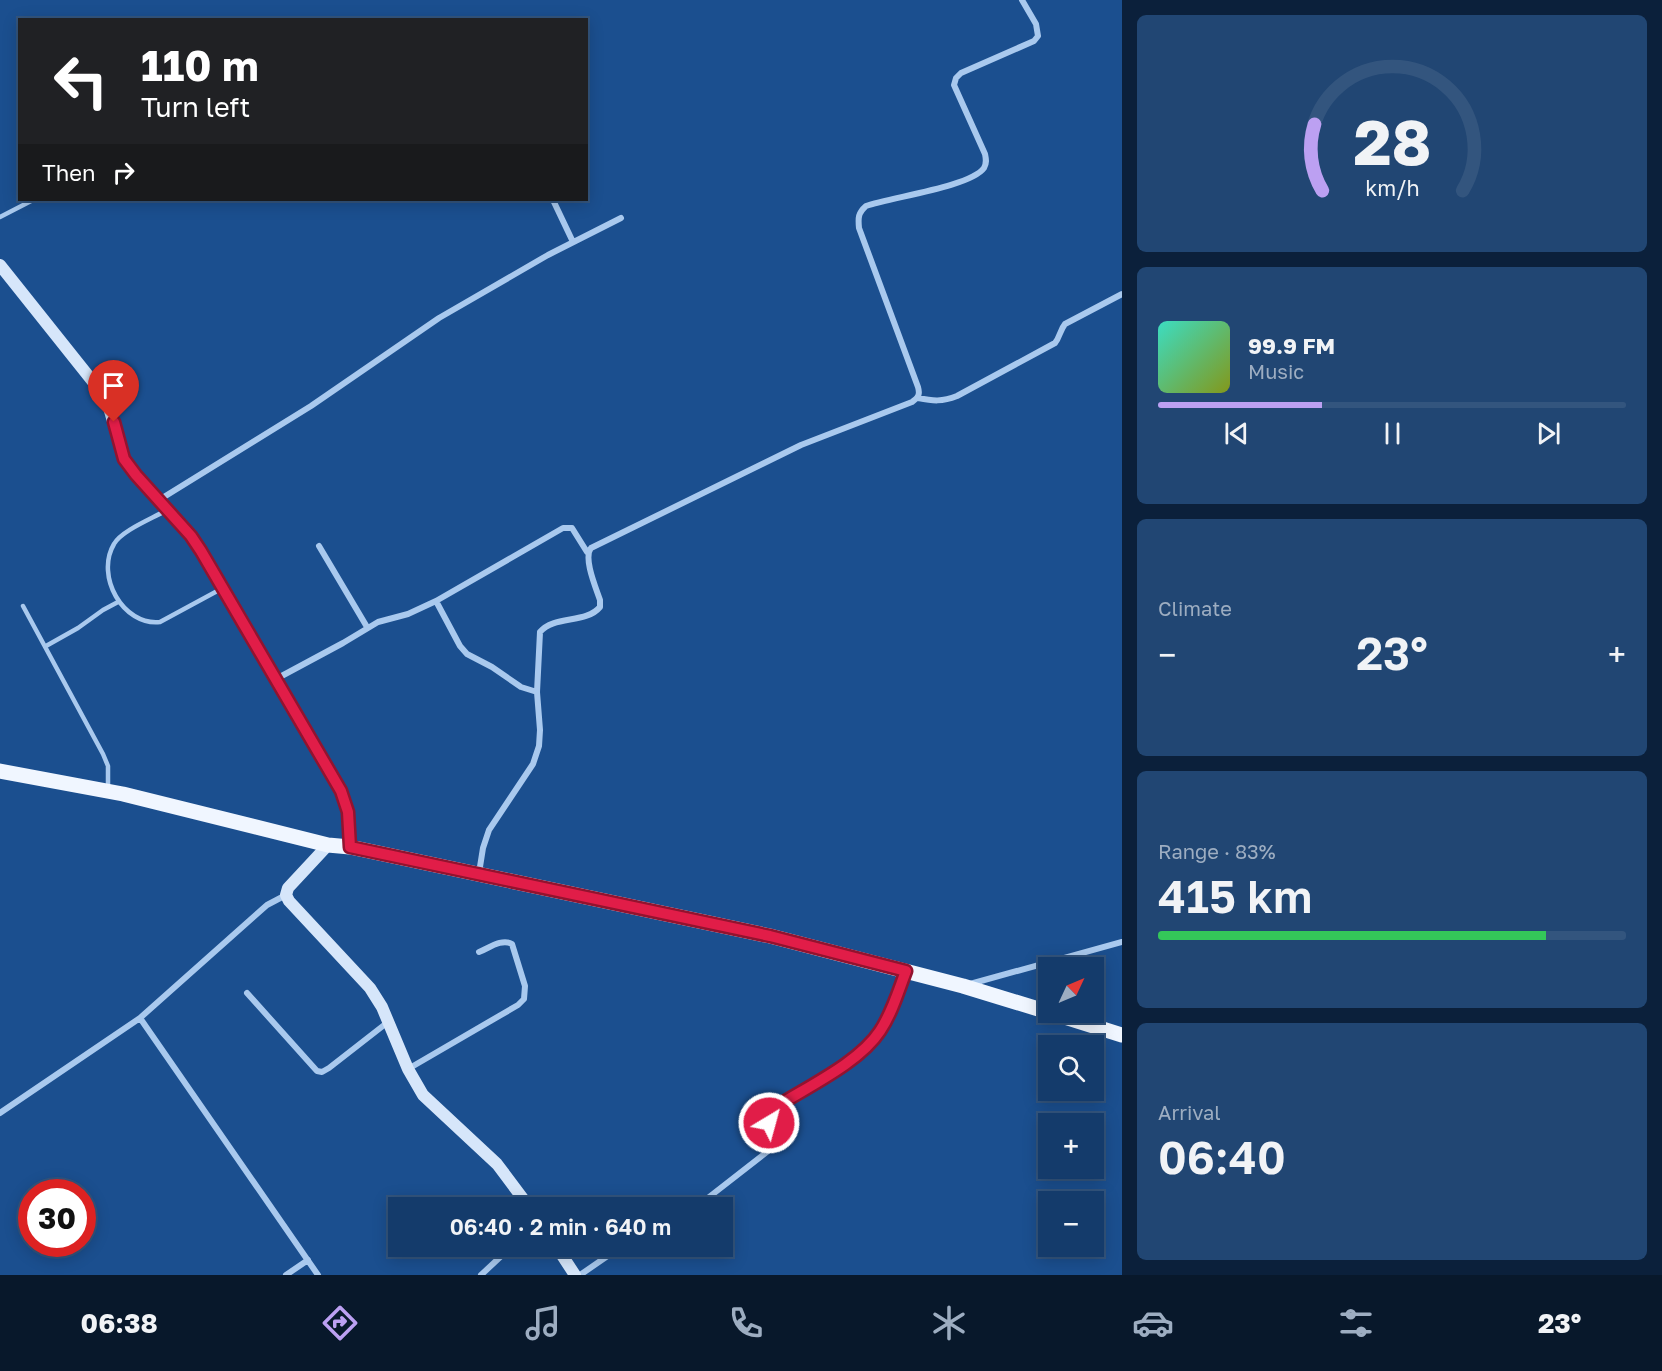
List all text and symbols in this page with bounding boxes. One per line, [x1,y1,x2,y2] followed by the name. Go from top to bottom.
[141,40,259,90] text: 110 m
[42,42,120,120] icon: left
[141,91,250,123] text: Turn left
[1353,104,1431,179] text: 28
[107,156,140,189] icon: right
[42,159,95,186] text: Then
[1365,175,1419,201] text: km/h
[1248,332,1335,359] text: 99.9 FM
[1248,359,1304,383] text: Music
[88,360,139,422] pin
[97,369,130,402] icon: arrive
[1220,417,1253,450] icon: previous
[1376,417,1409,450] icon: pause
[1532,417,1565,450] icon: next
[1158,596,1232,620] text: Climate
[1356,626,1428,680] text: 23°
[1158,635,1176,674] text: −
[1608,635,1626,674] text: +
[1158,839,1276,863] text: Range · 83%
[1158,869,1312,923] text: 415 km
[1038,957,1104,1023] north arrow
[1038,957,1104,1257] map controls
[1038,1035,1104,1101] button: search
[737,1091,801,1155] position arrow
[1158,1100,1221,1124] text: Arrival
[1038,1113,1104,1179] button: +
[1158,1130,1286,1184] text: 06:40
[18,1179,96,1257] speed limit sign: 30
[1038,1191,1104,1257] button: −
[450,1213,671,1240] text: 06:40 · 2 min · 640 m
[319,1302,361,1344] icon: directions
[522,1302,564,1344] icon: music
[725,1302,767,1344] icon: phone
[928,1302,970,1344] icon: climate
[1132,1302,1174,1344] icon: car
[1335,1302,1377,1344] icon: filters
[81,1307,158,1339] text: 06:38
[1538,1307,1581,1339] text: 23°

